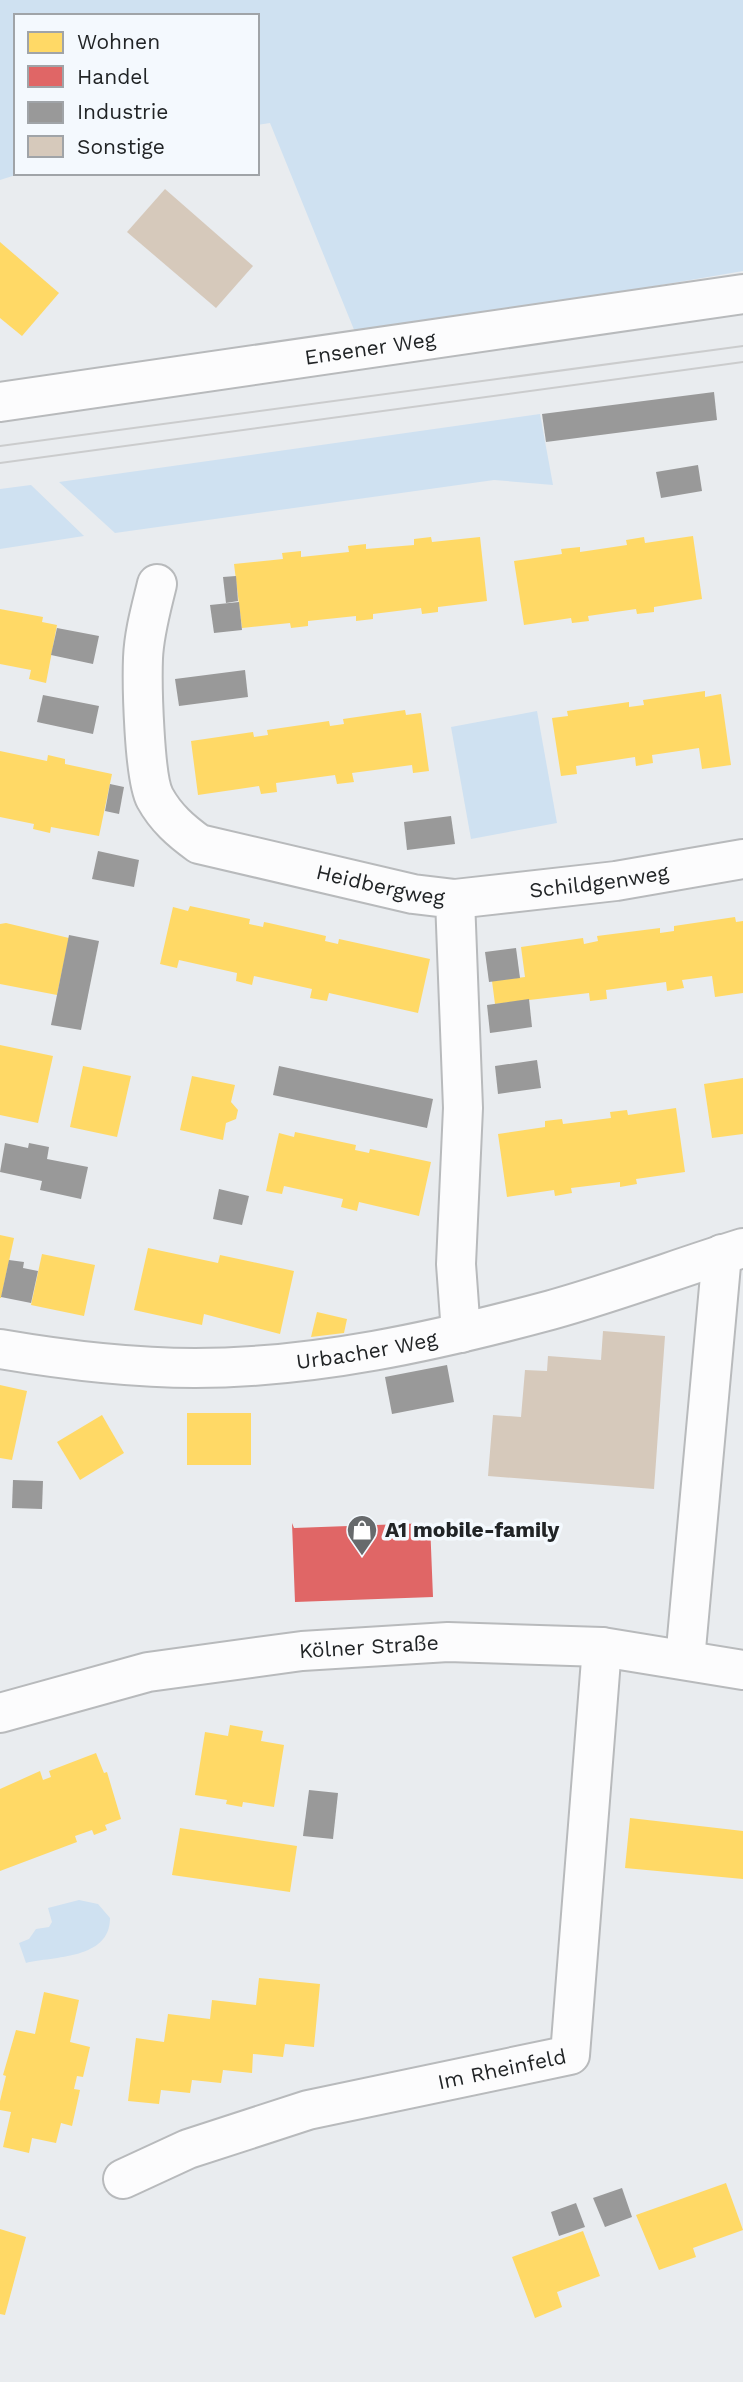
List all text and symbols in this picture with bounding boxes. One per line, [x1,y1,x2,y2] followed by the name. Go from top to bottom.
[14,14,259,175] legend
[77,29,160,54] text: Wohnen
[77,64,149,89] text: Handel
[77,99,168,124] text: Industrie
[77,134,165,159] text: Sonstige
[303,326,438,370] street label: Ensener Weg
[314,859,447,910] street label: Heidbergweg
[528,859,671,903] street label: Schildgenweg
[295,1325,440,1374] street label: Urbacher Weg
[345,1513,379,1557] shop icon: A1 mobile-family
[385,1517,560,1542] place label: A1 mobile-family
[298,1630,439,1663] street label: Kölner Straße
[435,2043,568,2094] street label: Im Rheinfeld

